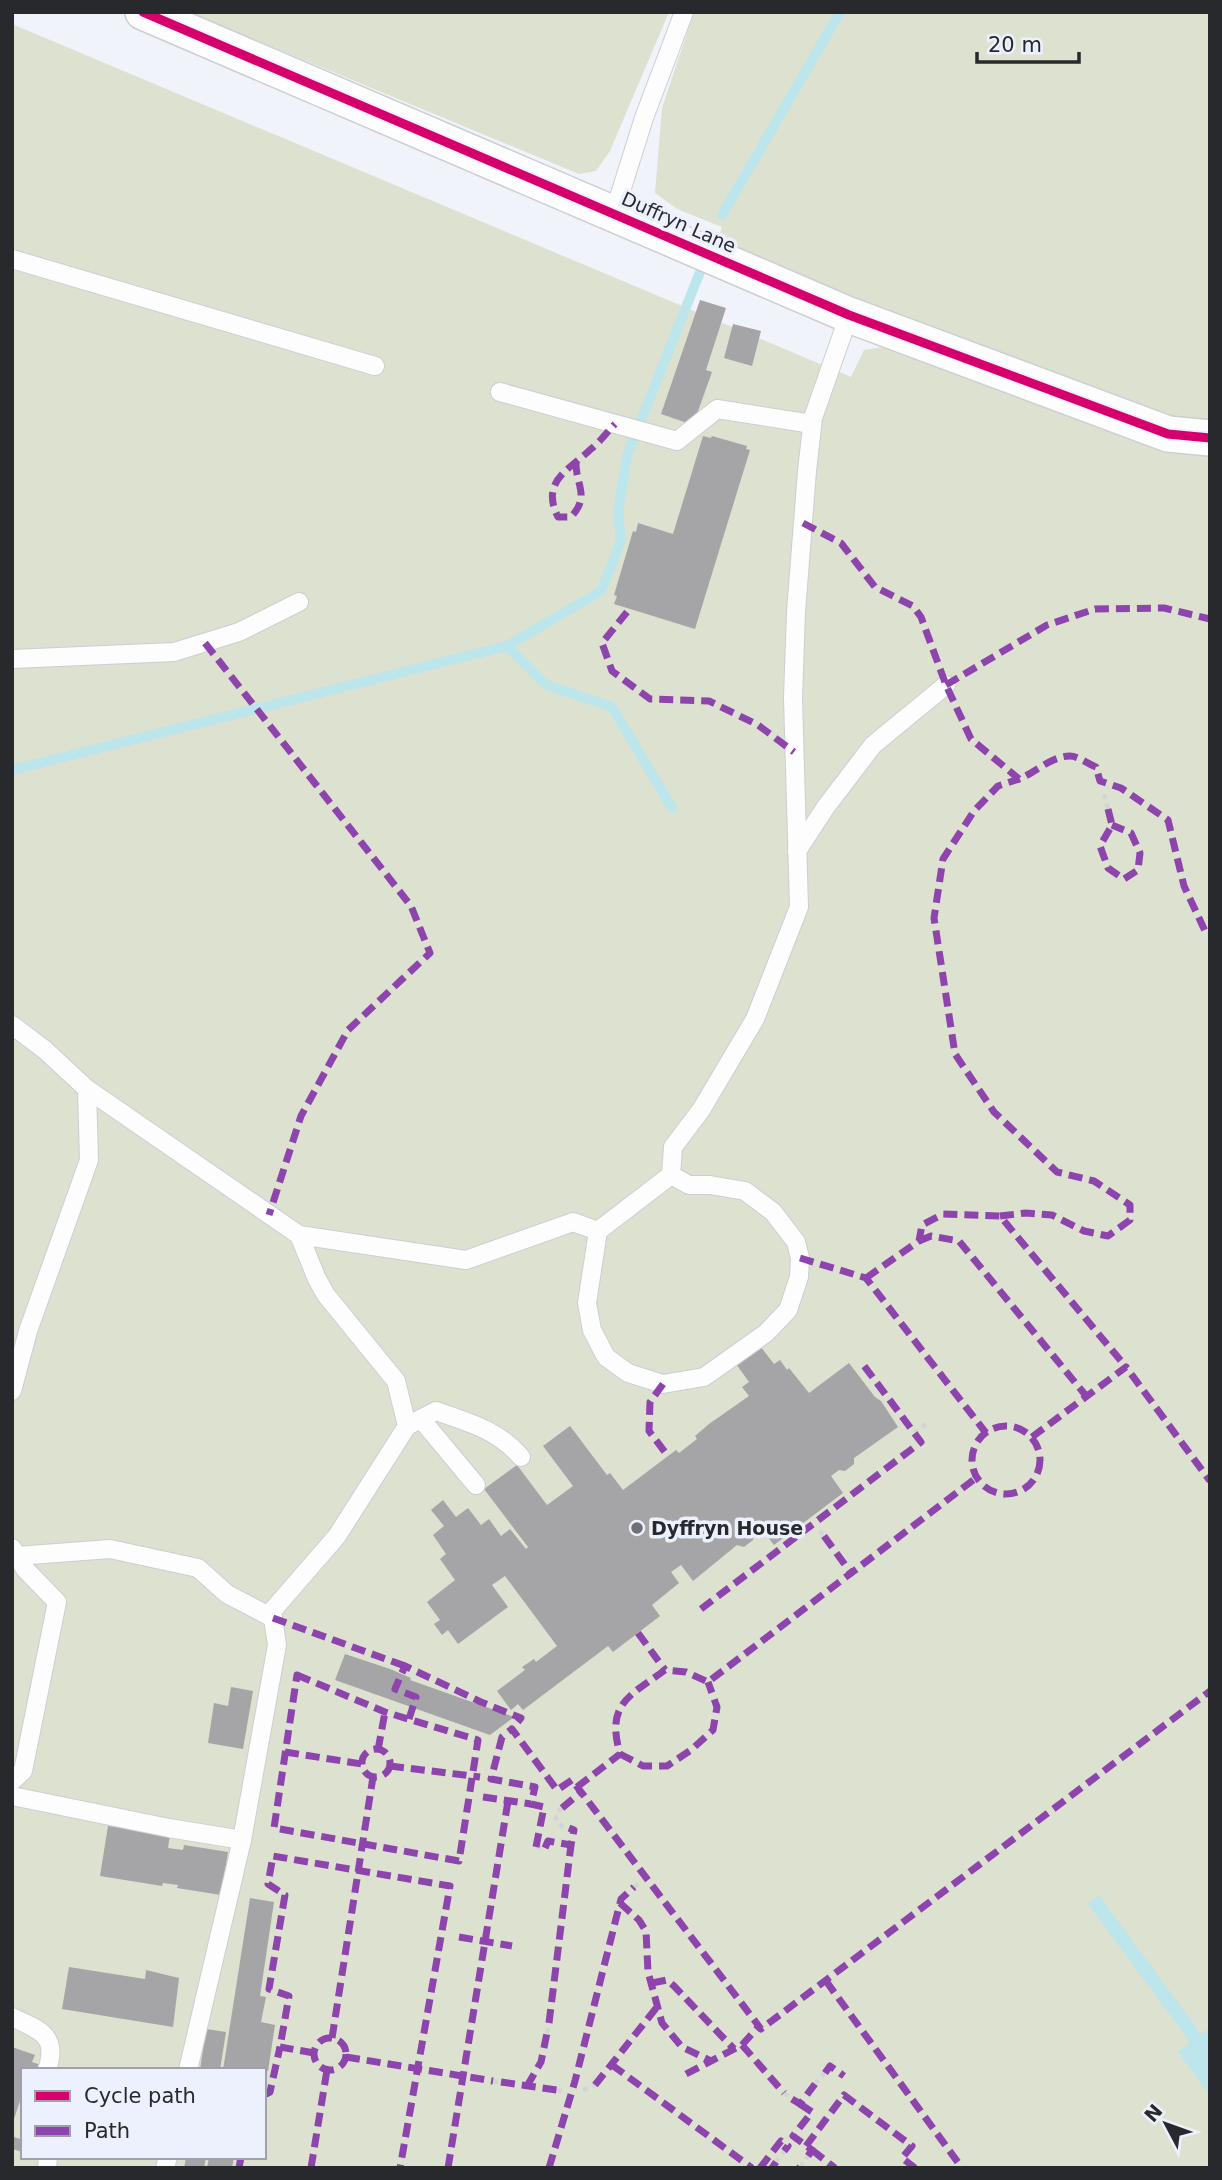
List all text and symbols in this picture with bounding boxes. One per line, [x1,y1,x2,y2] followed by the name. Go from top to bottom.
[977,21,1078,65] scale bar
[988,33,1042,57] text: 20 m
[618,187,740,257] street label: Duffryn Lane
[651,1517,803,1539] place label: Dyffryn House
[629,1520,645,1536] marker: Dyffryn House
[21,2068,266,2159] legend
[84,2084,196,2108] text: Cycle path
[1131,2089,1201,2159] north arrow
[1140,2100,1167,2126] text: N
[84,2119,130,2143] text: Path

